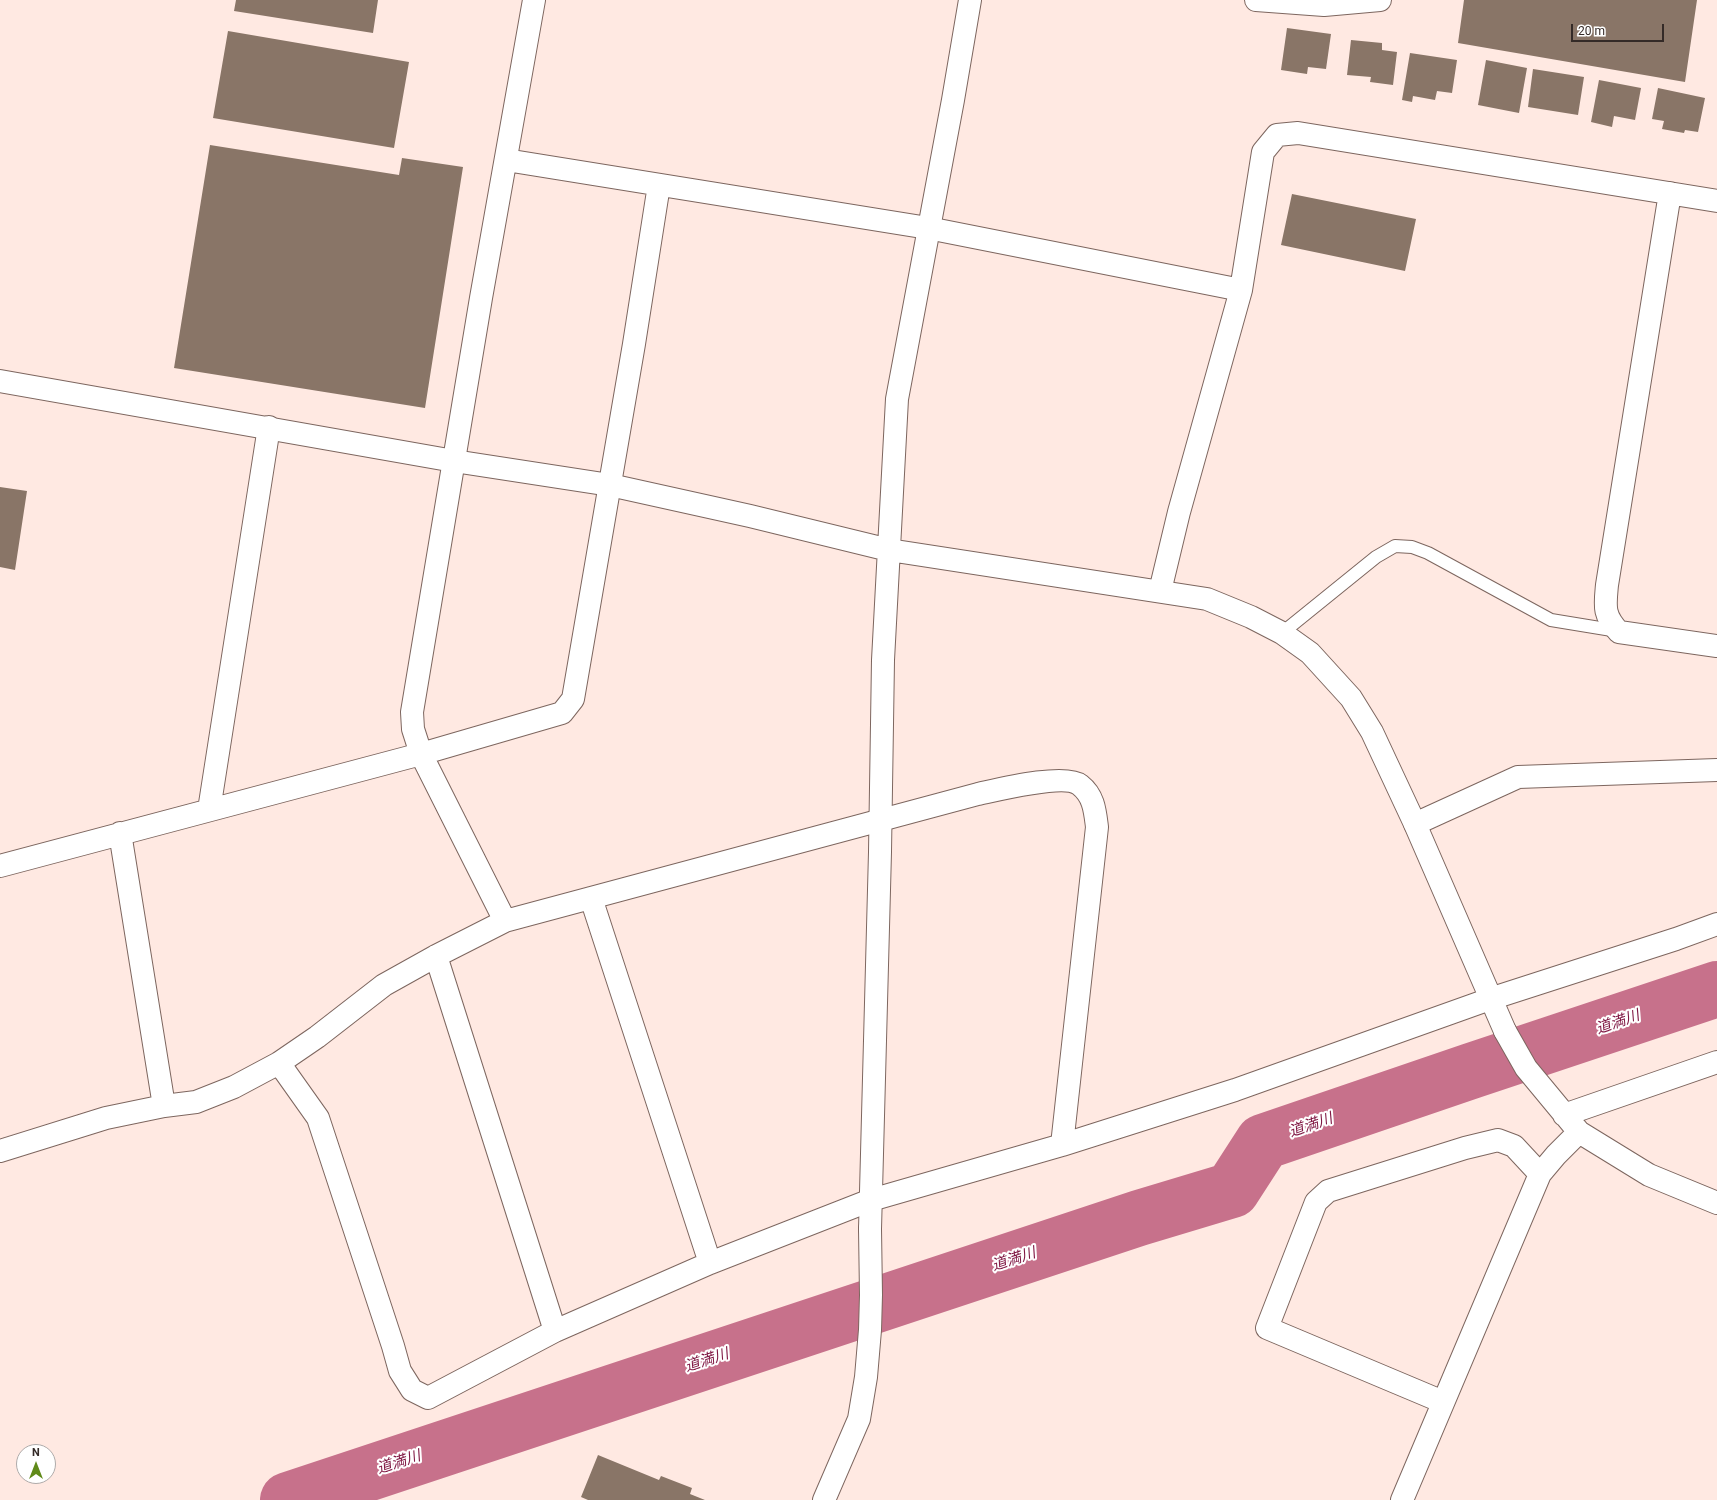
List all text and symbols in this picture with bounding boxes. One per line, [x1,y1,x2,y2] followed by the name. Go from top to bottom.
[1573,16,1666,42] scale bar
[1578,24,1605,38] text: 20 m
[1594,1007,1642,1039] water label: 道満川
[1287,1110,1335,1142] water label: 道満川
[990,1244,1038,1276] water label: 道満川
[683,1345,731,1377] water label: 道満川
[16,1444,56,1484] north arrow
[32,1446,40,1459] text: N
[375,1447,423,1479] water label: 道満川

